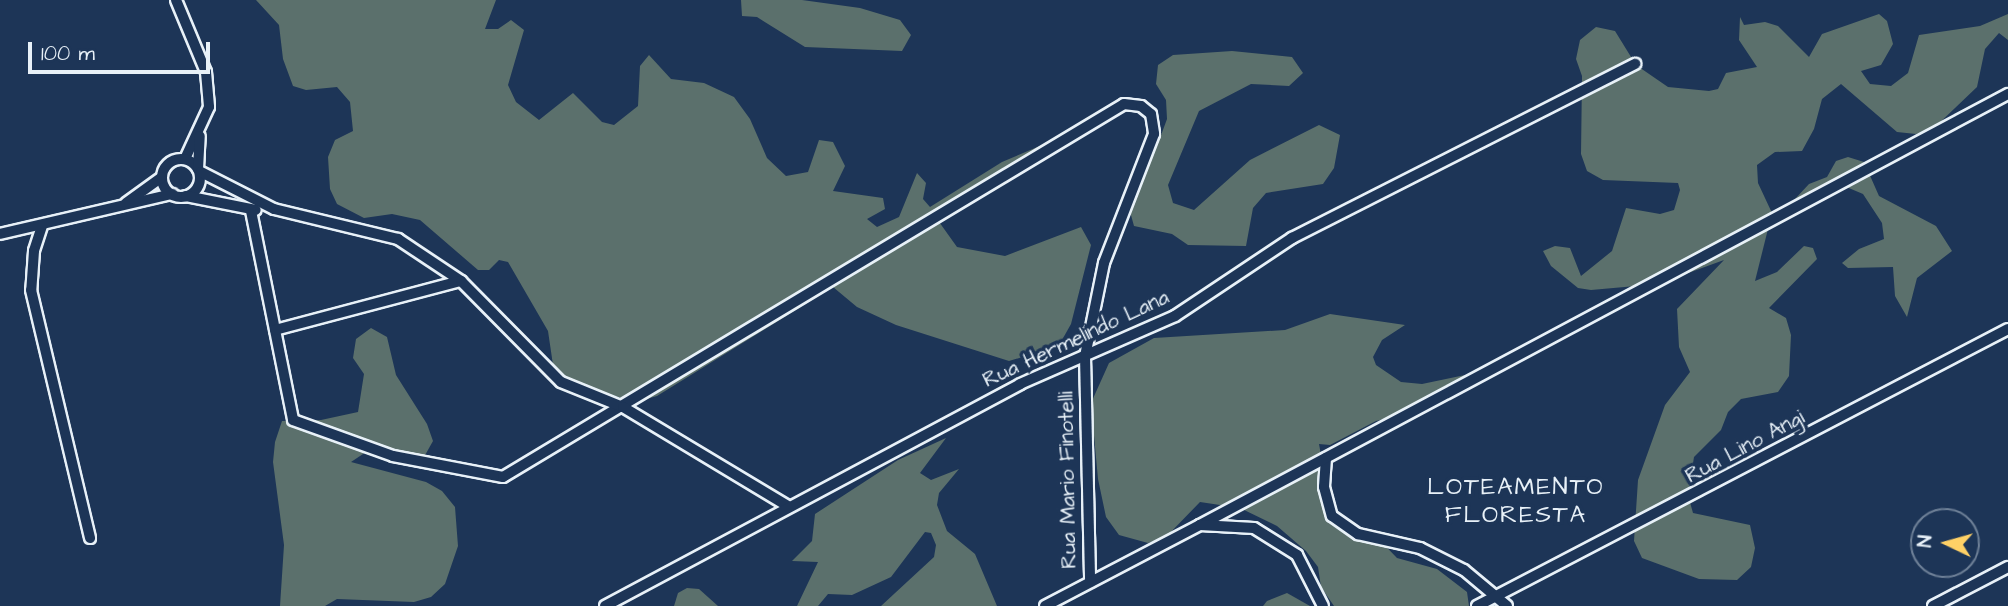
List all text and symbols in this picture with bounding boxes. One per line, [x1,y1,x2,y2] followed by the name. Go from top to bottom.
[32,28,214,72] scale bar
[41,39,95,68] text: 100 m
[979,285,1173,393] street label: Rua Hermelindo Lana
[1054,391,1082,569] street label: Rua Mario Finotelli
[1681,405,1809,489] street label: Rua Lino Angi
[1429,474,1603,530] district label: LOTEAMENTO FLORESTA
[1910,508,1980,578] north arrow
[1912,534,1940,548] text: N

